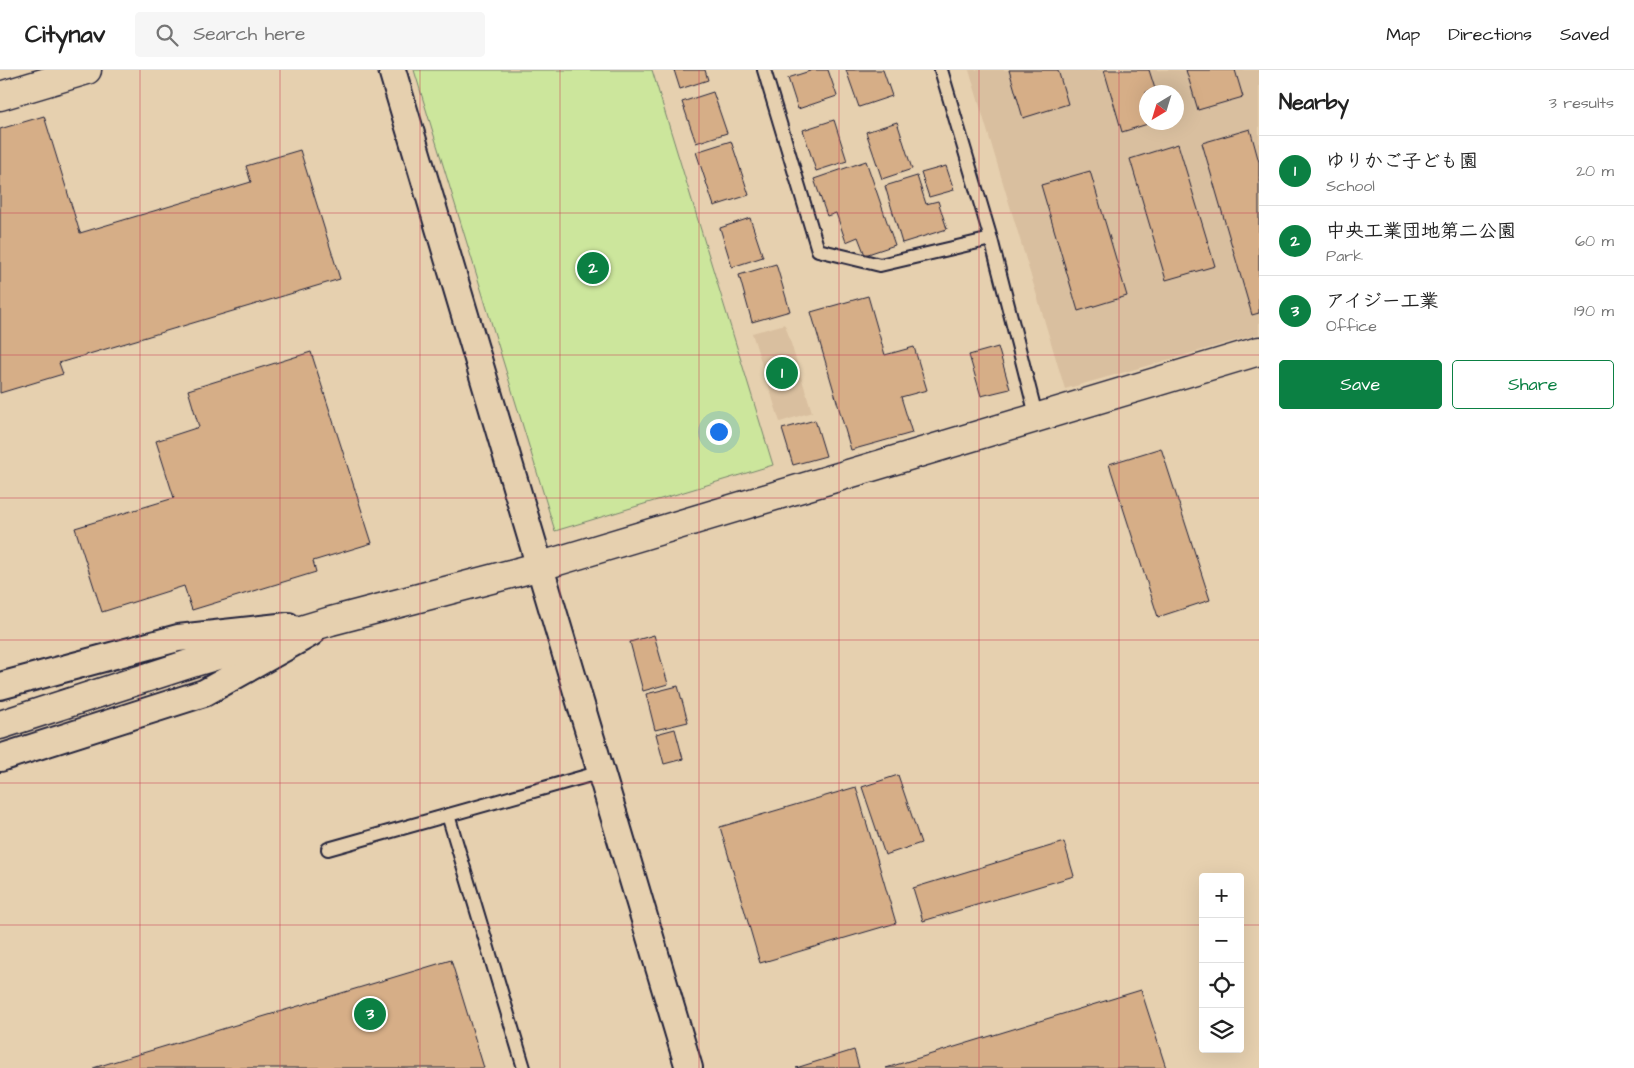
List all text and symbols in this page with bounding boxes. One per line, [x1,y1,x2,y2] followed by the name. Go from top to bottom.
[135,12,485,57] search box
[25,18,105,52] text: Citynav
[153,21,181,49] icon: search
[193,21,305,48] text: Search here
[1386,22,1420,47] text: Map
[1448,22,1532,47] text: Directions
[1560,22,1609,47] text: Saved
[1139,85,1184,130] north arrow
[1279,88,1349,117] text: Nearby
[1549,92,1614,114] text: 3 results
[1326,148,1478,175] text: ゆりかご子ども園
[1294,160,1296,182] text: 1
[1576,160,1614,182] text: 20 m
[1326,175,1375,197] text: School
[1326,218,1516,245] text: 中央工業団地第二公園
[1290,230,1300,252] text: 2
[1575,230,1614,252] text: 60 m
[1326,245,1363,267] text: Park
[577,249,609,287] pin: 2
[1326,288,1438,315] text: アイジー工業
[1291,300,1299,322] text: 3
[1574,300,1614,322] text: 190 m
[1326,315,1377,337] text: Office
[766,354,798,392] pin: 1
[1279,360,1442,409] button: Save
[1452,360,1614,409] button: Share
[706,419,732,445] your location
[1199,873,1244,1053] map controls
[1199,873,1244,918] button: +
[1199,918,1244,963] button: −
[1199,963,1244,1008] button: locate
[354,995,386,1033] pin: 3
[1199,1008,1244,1053] button: layers

